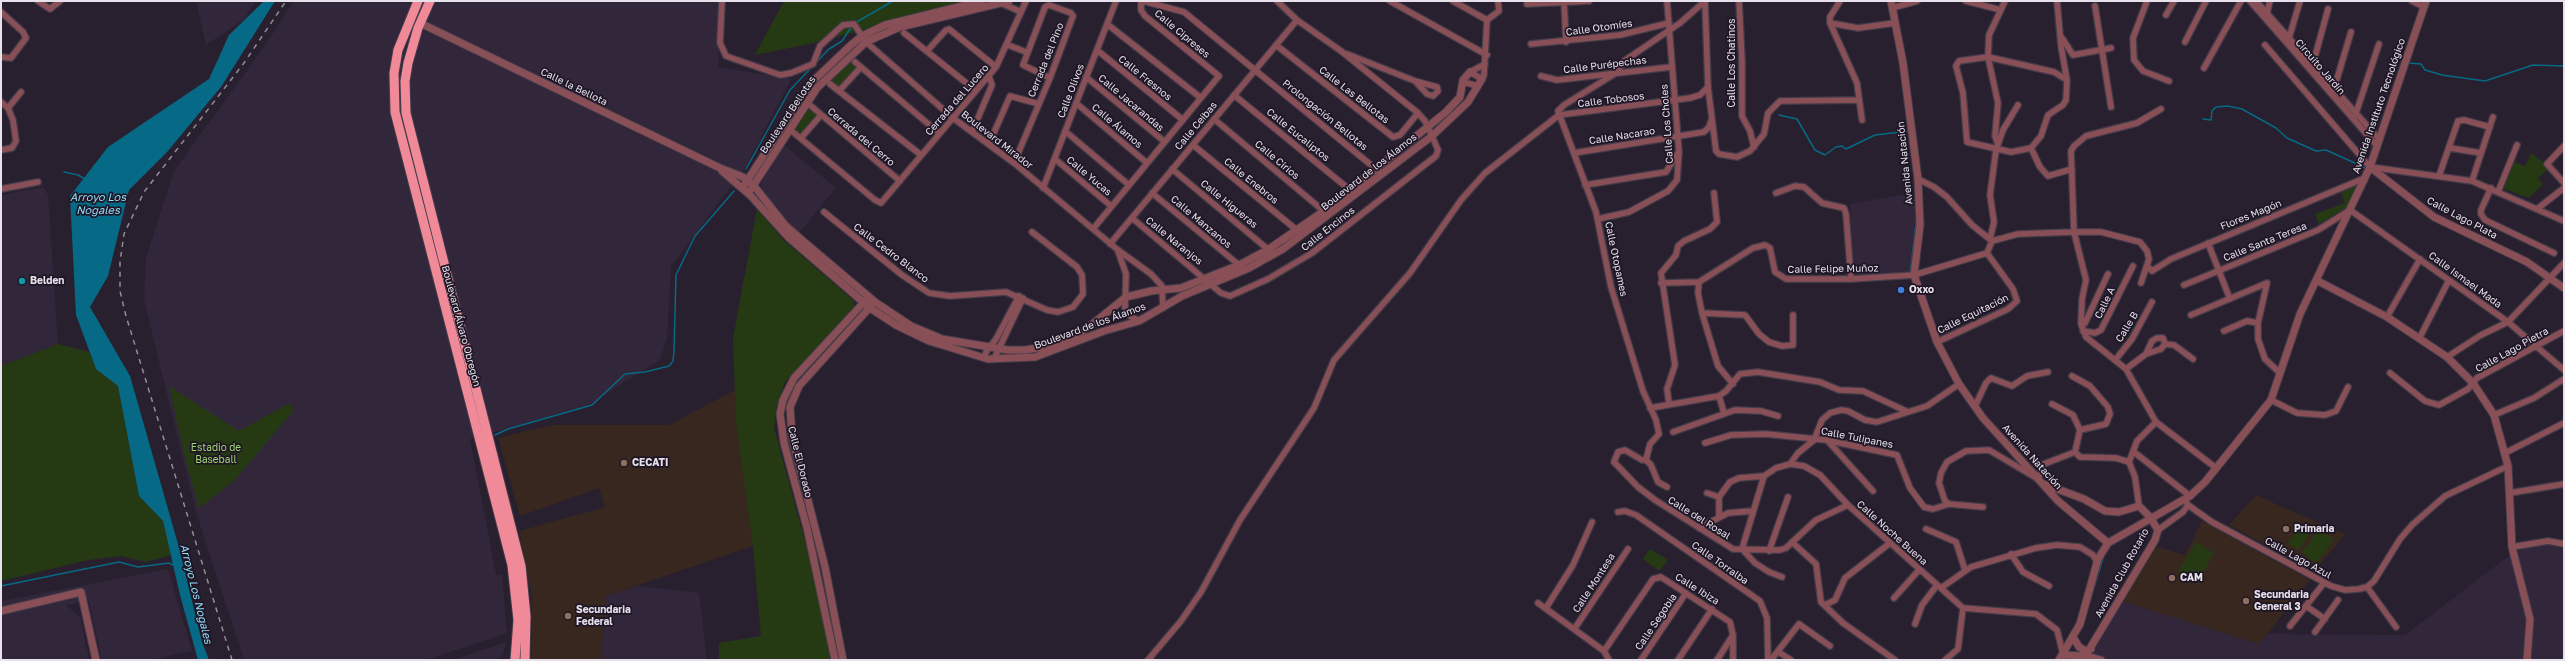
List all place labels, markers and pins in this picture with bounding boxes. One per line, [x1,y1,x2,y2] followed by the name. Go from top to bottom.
[30,275,64,287] place label: Belden
[17,276,27,286] marker: Belden
[1909,284,1934,296] place label: Oxxo
[1896,285,1906,295] marker: Oxxo
[632,457,668,469] place label: CECATI
[619,458,629,468] marker: CECATI
[2294,523,2334,535] place label: Primaria
[2281,524,2291,534] marker: Primaria
[2180,572,2203,584] place label: CAM
[2167,573,2177,583] marker: CAM
[2254,589,2309,612] place label: Secundaria General 3
[2241,596,2251,606] marker: Secundaria General 3
[576,604,631,628] place label: Secundaria Federal
[563,611,573,621] marker: Secundaria Federal

